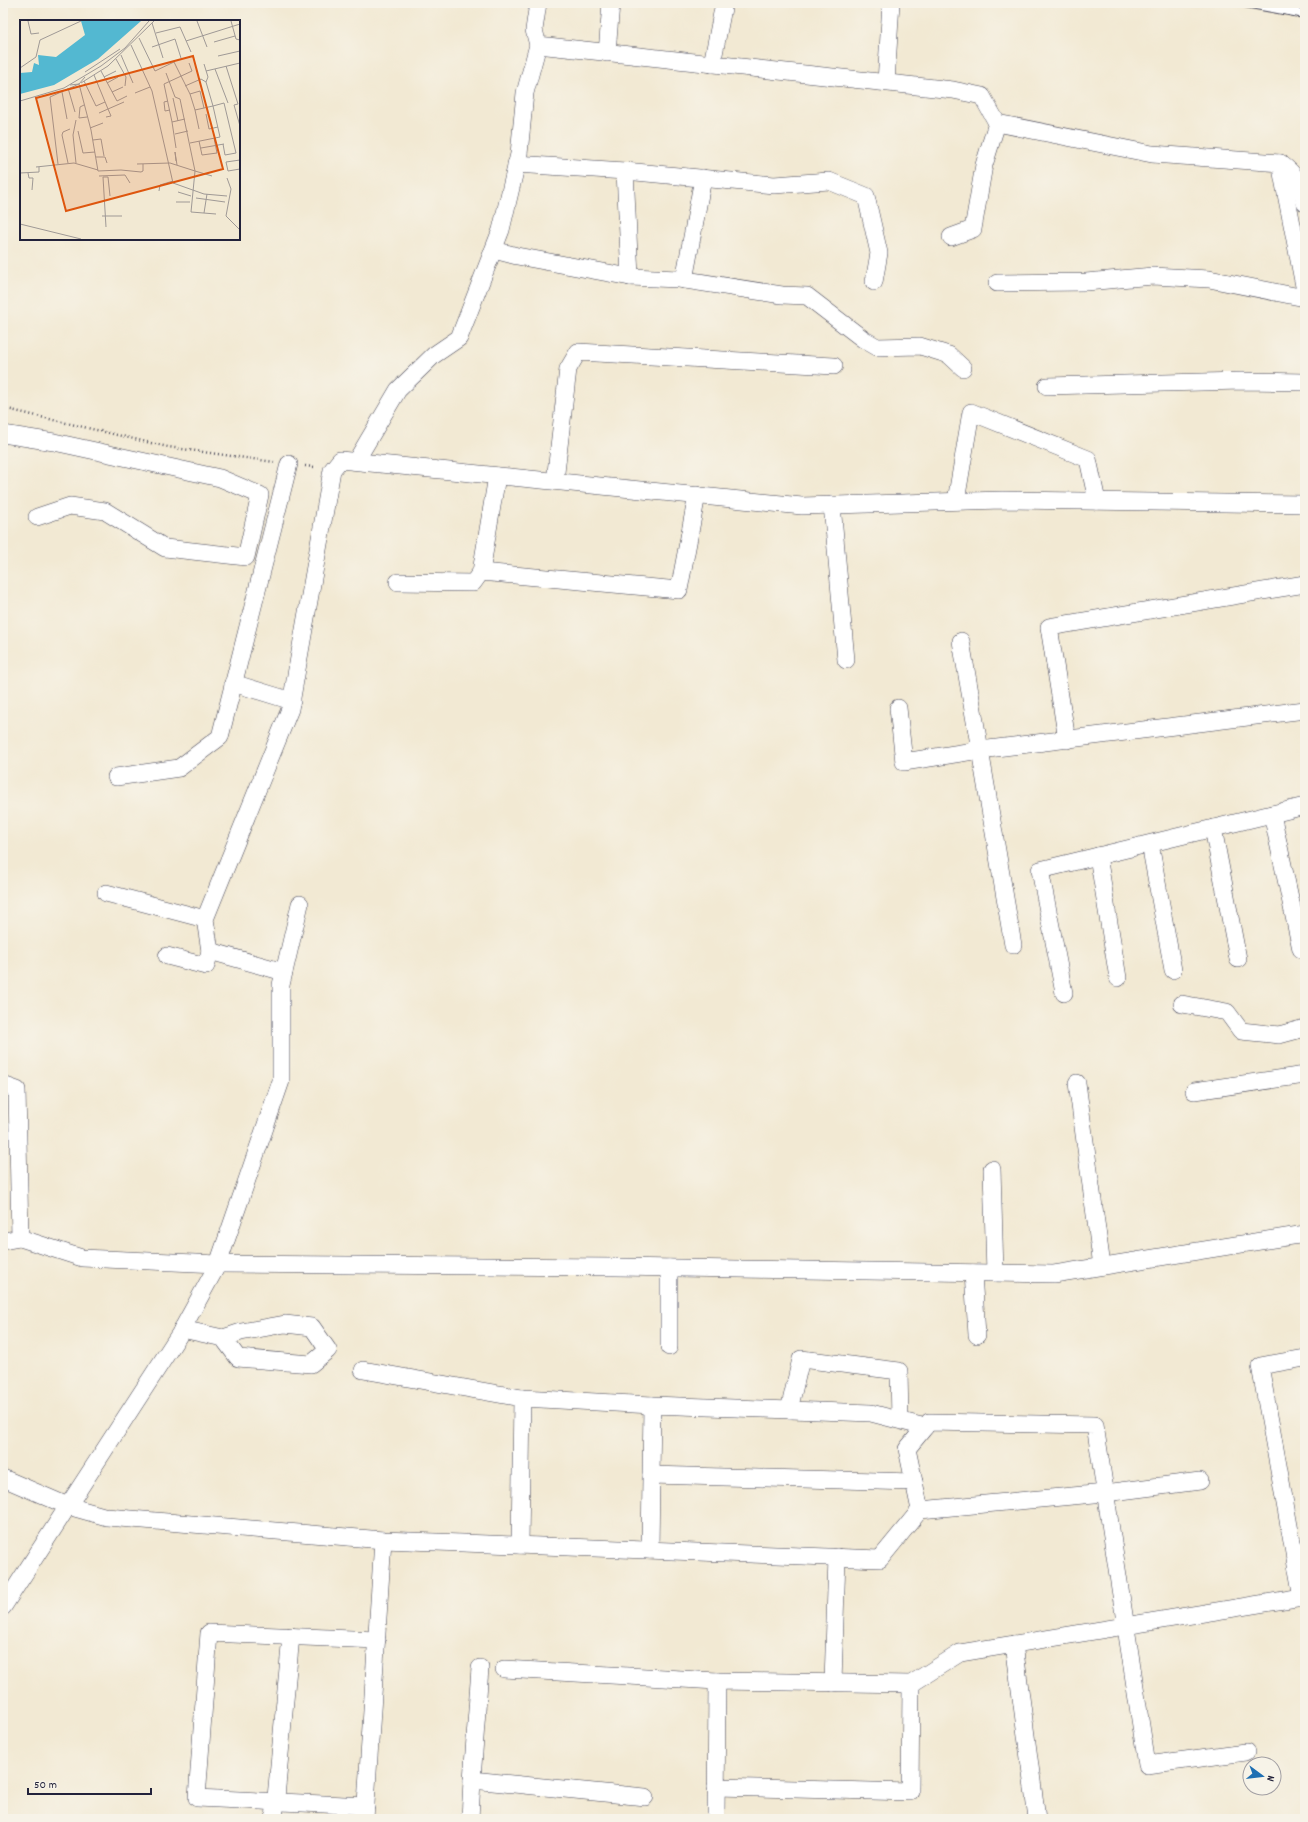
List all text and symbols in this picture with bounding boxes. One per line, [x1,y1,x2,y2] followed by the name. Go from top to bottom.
[20,20,240,240] inset map
[1242,1756,1282,1796] north arrow
[28,1770,151,1796] scale bar
[1261,1773,1278,1783] text: N
[34,1777,57,1794] text: 50 m

